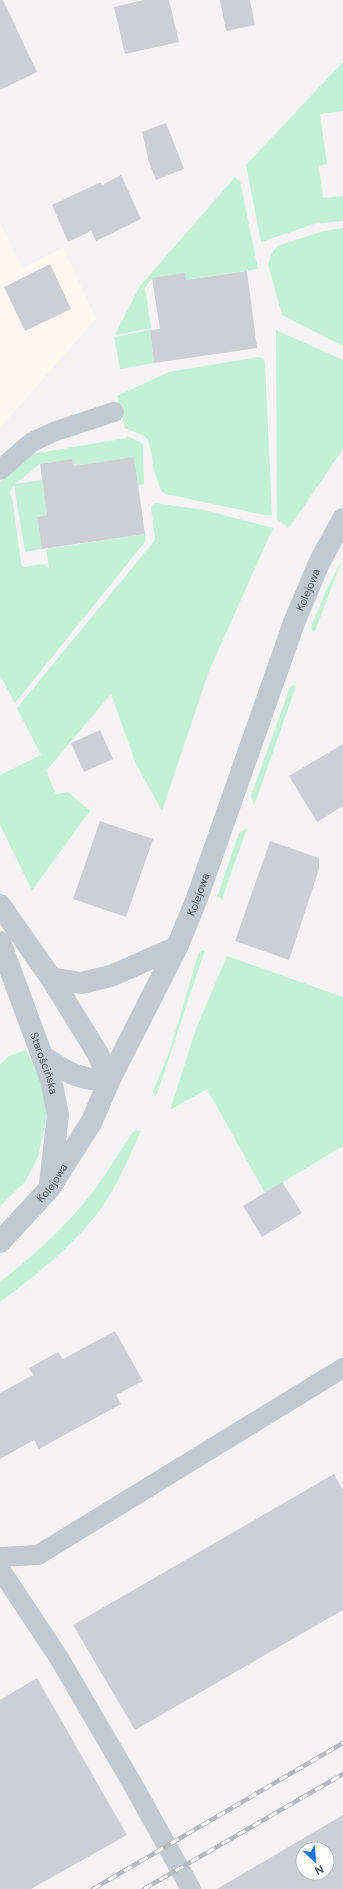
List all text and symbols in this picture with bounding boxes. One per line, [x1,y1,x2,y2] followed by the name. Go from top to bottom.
[293,566,323,613] street label: Kolejowa
[184,871,212,918] street label: Kolejowa
[27,1030,61,1095] street label: Starościńska
[33,1161,70,1205] street label: Kolejowa
[295,1841,335,1881] north arrow
[313,1862,326,1878] text: N

